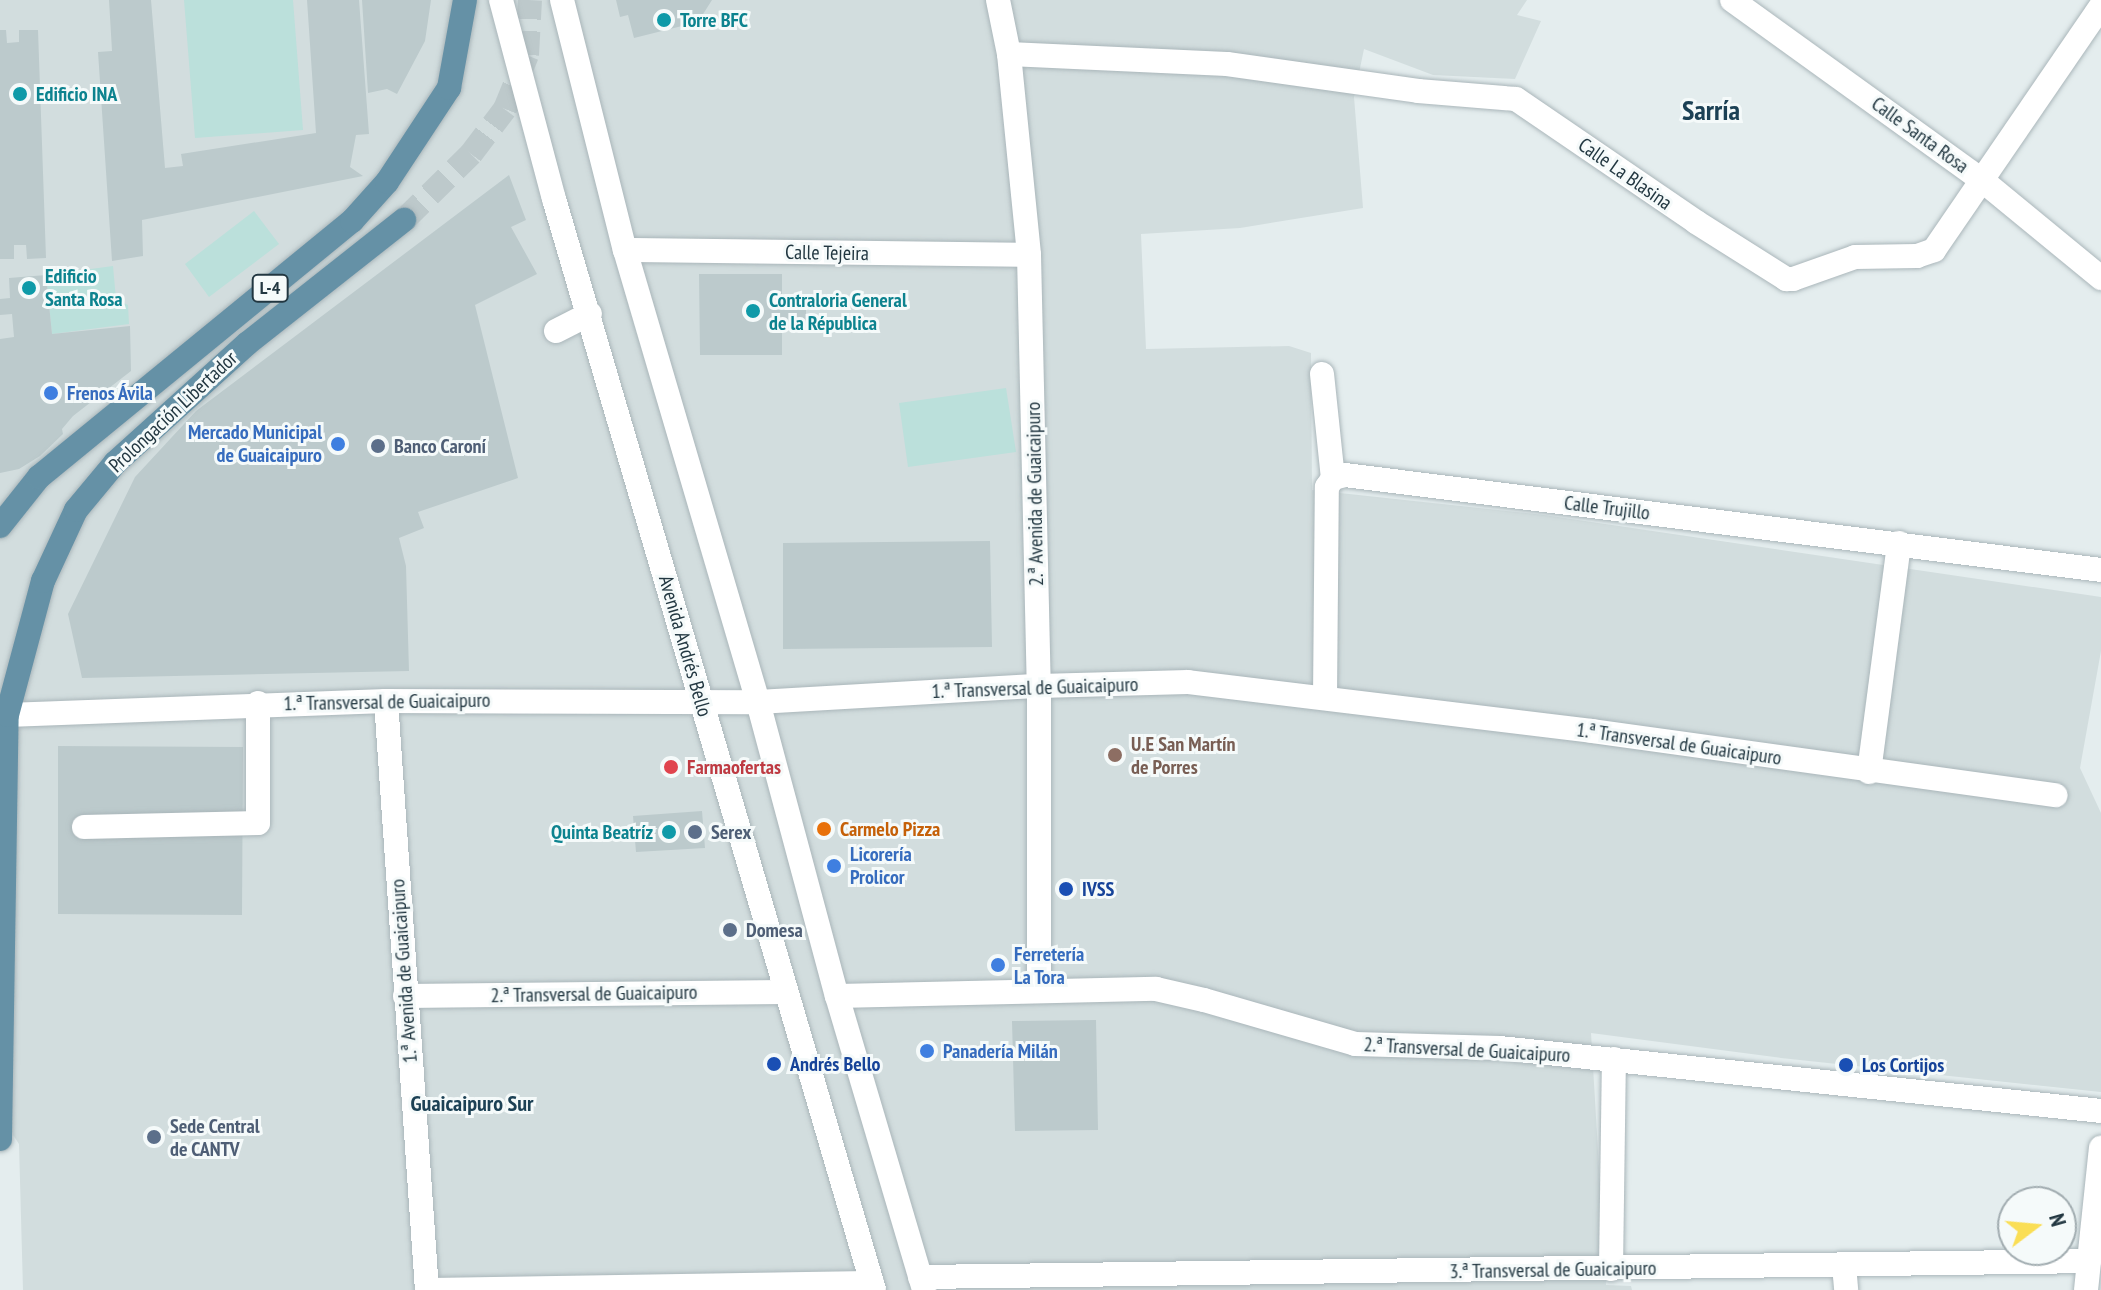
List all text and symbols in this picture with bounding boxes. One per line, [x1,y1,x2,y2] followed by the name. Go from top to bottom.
[680,8,748,32] place label: Torre BFC
[655,11,673,29] marker: Torre BFC
[36,82,117,106] place label: Edificio INA
[11,85,29,103] marker: Edificio INA
[1867,92,1973,178] street label: Calle Santa Rosa
[1682,93,1740,127] district label: Sarría
[1573,133,1677,215] street label: Calle La Blasina
[785,240,869,266] street label: Calle Tejeira
[45,264,123,311] place label: Edificio Santa Rosa
[250,274,290,302] road number: L-4
[20,279,38,297] marker: Edificio Santa Rosa
[769,288,907,335] place label: Contraloria General de la Républica
[744,302,762,320] marker: Contraloria General de la Républica
[104,347,242,477] street label: Prolongación Libertador
[67,381,153,405] place label: Frenos Ávila
[42,384,60,402] marker: Frenos Ávila
[1021,401,1049,587] street label: 2.ª Avenida de Guaicaipuro
[188,420,322,467] place label: Mercado Municipal de Guaicaipuro
[394,434,486,458] place label: Banco Caroní
[329,435,347,453] marker: Mercado Municipal de Guaicaipuro
[369,437,387,455] marker: Banco Caroní
[1563,491,1651,525] street label: Calle Trujillo
[653,572,717,720] street label: Avenida Andrés Bello
[931,672,1139,704] street label: 1.ª Transversal de Guaicaipuro
[283,688,491,716] street label: 1.ª Transversal de Guaicaipuro
[1575,718,1783,770] street label: 1.ª Transversal de Guaicaipuro
[1131,732,1236,779] place label: U.E San Martín de Porres
[1106,746,1124,764] marker: U.E San Martín de Porres
[687,755,781,779] place label: Farmaofertas
[662,758,680,776] marker: Farmaofertas
[840,817,940,841] place label: Carmelo Pizza
[551,820,653,844] place label: Quinta Beatríz
[711,820,751,844] place label: Serex
[815,820,833,838] marker: Carmelo Pizza
[660,823,678,841] marker: Quinta Beatríz
[686,823,704,841] marker: Serex
[850,842,912,889] place label: Licorería Prolicor
[825,857,843,875] marker: Licorería Prolicor
[1082,877,1114,901] place label: IVSS
[386,878,422,1064] street label: 1.ª Avenida de Guaicaipuro
[1057,880,1075,898] marker: IVSS
[746,918,803,942] place label: Domesa
[721,921,739,939] marker: Domesa
[1014,942,1084,989] place label: Ferretería La Tora
[989,956,1007,974] marker: Ferretería La Tora
[490,980,698,1008] street label: 2.ª Transversal de Guaicaipuro
[1363,1033,1571,1067] street label: 2.ª Transversal de Guaicaipuro
[943,1039,1058,1063] place label: Panadería Milán
[918,1042,936,1060] marker: Panadería Milán
[790,1052,880,1076] place label: Andrés Bello
[1862,1053,1944,1077] place label: Los Cortijos
[765,1055,783,1073] marker: Andrés Bello
[1837,1056,1855,1074] marker: Los Cortijos
[411,1091,533,1117] district label: Guaicaipuro Sur
[170,1114,260,1161] place label: Sede Central de CANTV
[145,1128,163,1146] marker: Sede Central de CANTV
[1997,1186,2077,1266] north arrow
[2043,1210,2073,1230] text: N
[1449,1256,1657,1284] street label: 3.ª Transversal de Guaicaipuro

